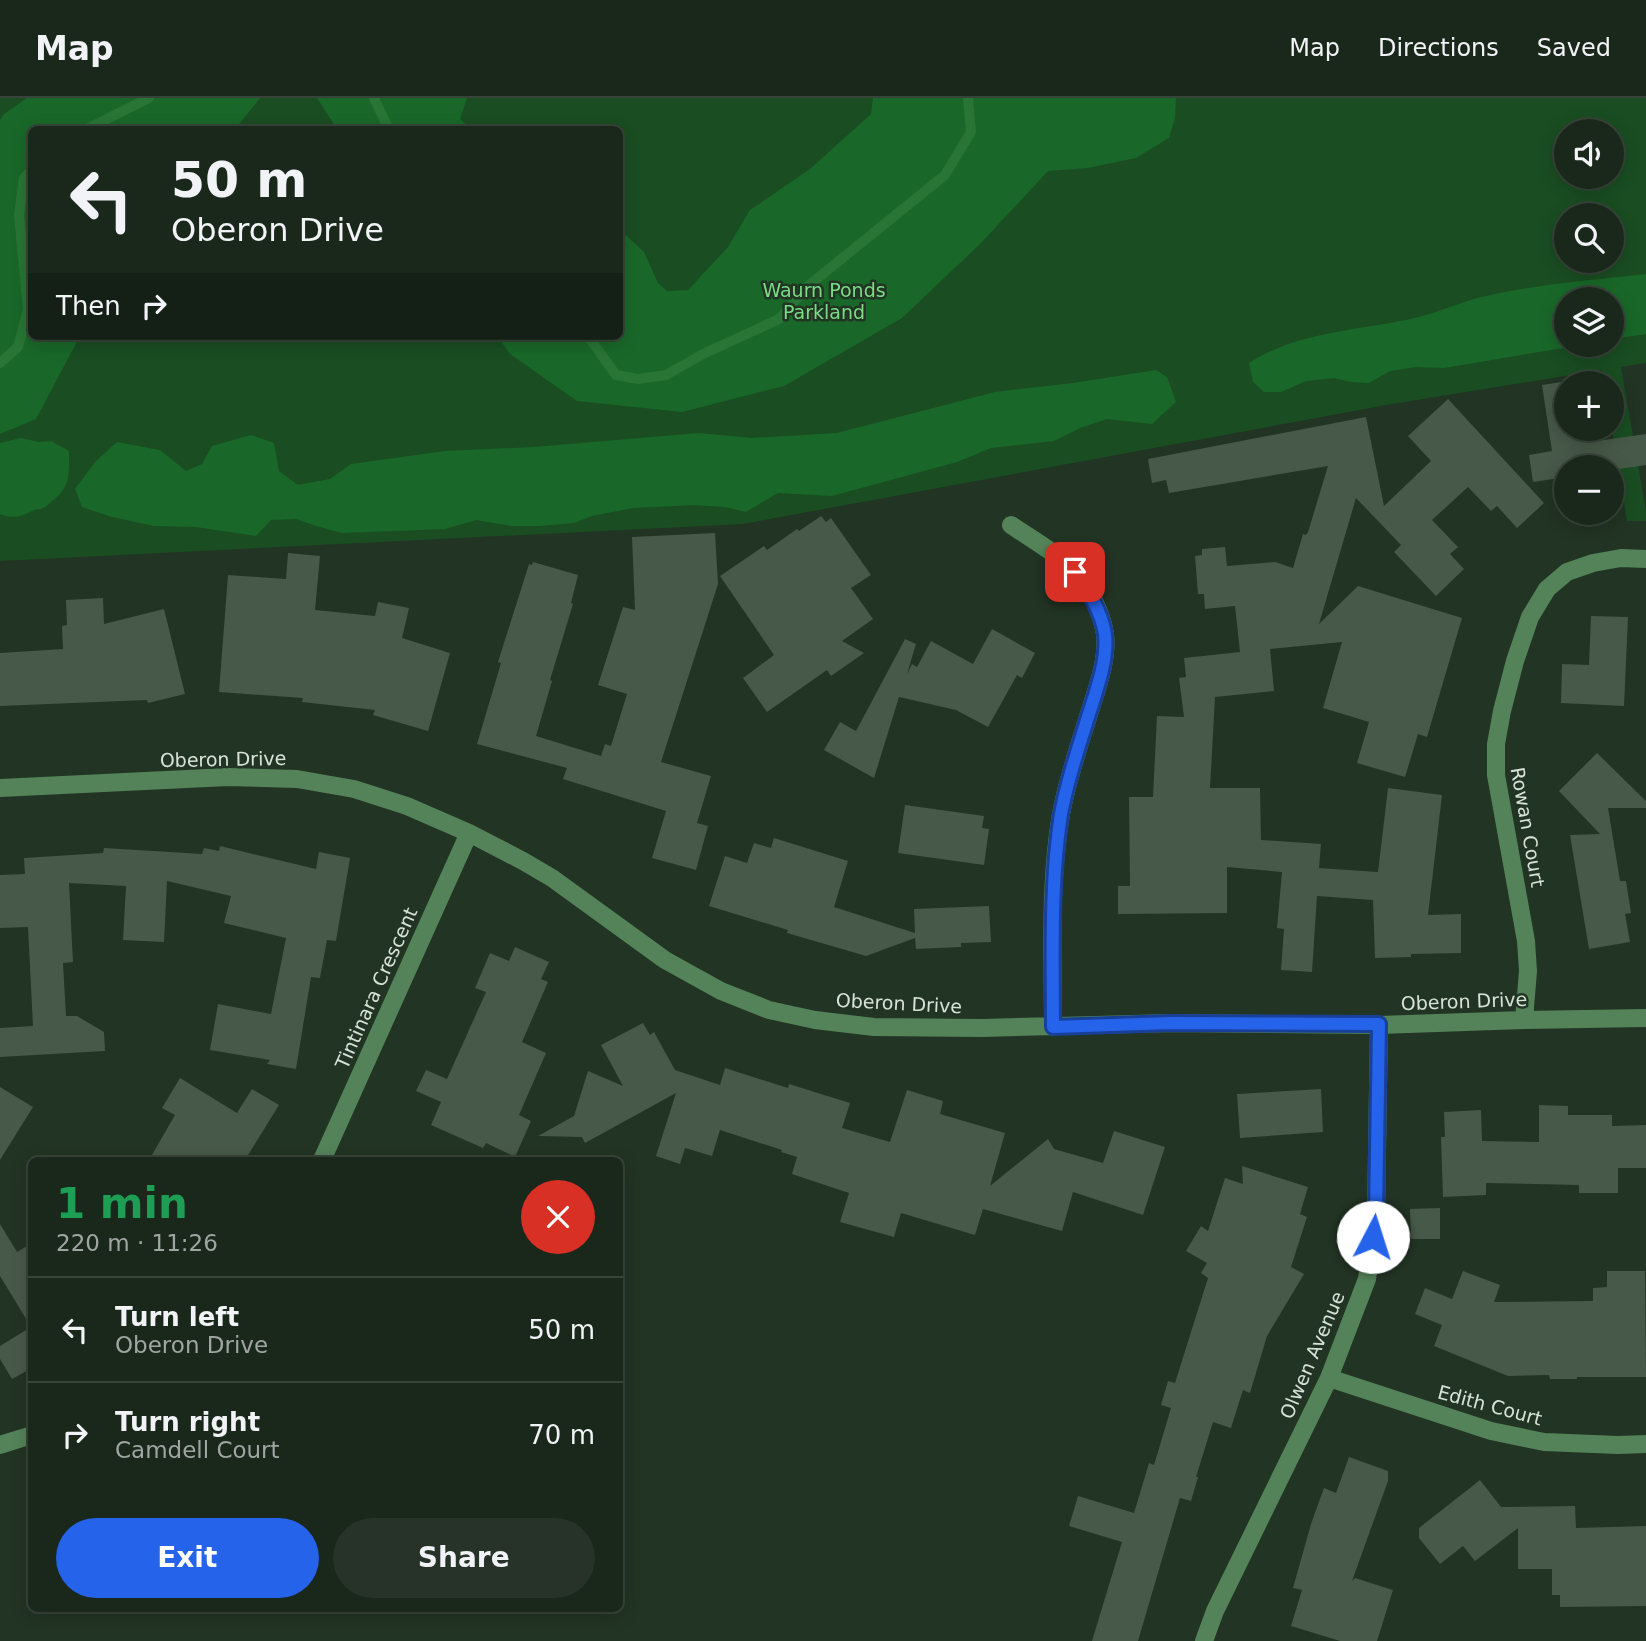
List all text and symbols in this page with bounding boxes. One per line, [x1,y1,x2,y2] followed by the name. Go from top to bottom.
[35,29,114,68] text: Map
[1289,34,1340,62] text: Map
[1378,34,1499,62] text: Directions
[1537,34,1611,62] text: Saved
[1554,119,1624,525] map controls
[1554,119,1624,189] button: sound
[171,152,307,209] text: 50 m
[56,154,147,245] icon: left
[1554,203,1624,273] button: search
[171,211,384,249] text: Oberon Drive
[762,279,886,323] park label: Waurn Ponds Parkland
[135,287,173,325] icon: right
[1554,287,1624,357] button: layers
[56,291,121,321] text: Then
[1554,371,1624,441] button: +
[1554,455,1624,525] button: −
[1045,542,1105,602] pin
[1056,553,1094,591] icon: arrive
[160,747,286,771] street label: Oberon Drive
[1507,765,1549,889] street label: Rowan Court
[330,904,421,1073] street label: Tintinara Crescent
[1400,988,1528,1014] street label: Oberon Drive
[835,989,963,1017] street label: Oberon Drive
[56,1179,188,1228] text: 1 min
[521,1180,595,1254] button: close
[1336,1200,1410,1274] position arrow
[56,1230,218,1256] text: 220 m · 11:26
[1275,1288,1349,1422] street label: Olwen Avenue
[115,1302,239,1332] text: Turn left
[56,1311,94,1349] icon: left
[528,1315,595,1345] text: 50 m
[115,1332,268,1358] text: Oberon Drive
[1435,1381,1545,1429] street label: Edith Court
[115,1407,260,1437] text: Turn right
[56,1416,94,1454] icon: right
[528,1420,595,1450] text: 70 m
[115,1437,280,1463] text: Camdell Court
[56,1518,319,1598] button: Exit
[333,1518,595,1598] button: Share

